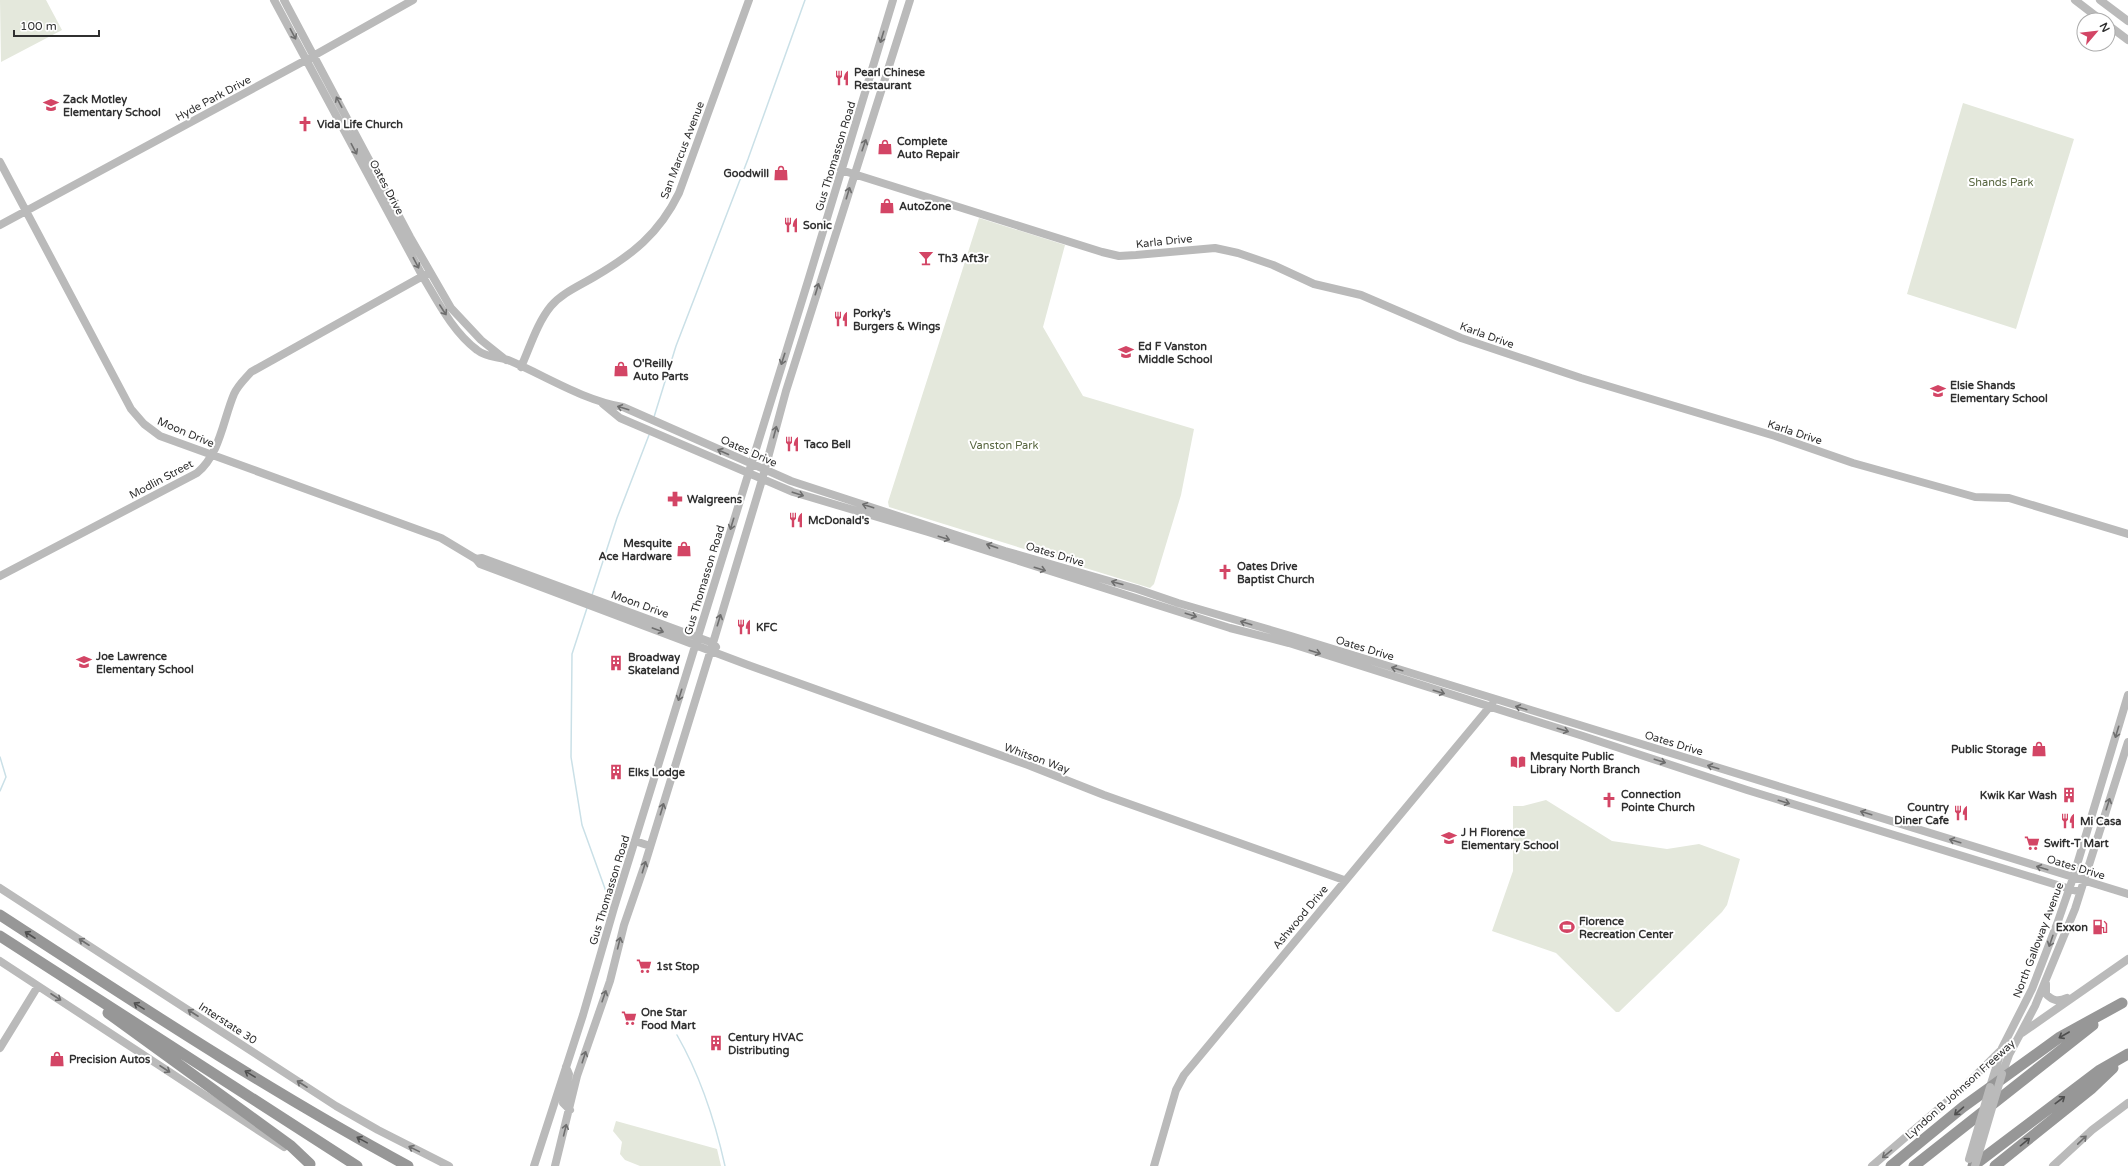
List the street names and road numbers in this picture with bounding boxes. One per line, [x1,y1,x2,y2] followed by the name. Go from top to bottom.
[173,73,253,124] street label: Hyde Park Drive
[658,100,707,201] street label: San Marcus Avenue
[813,100,858,213] street label: Gus Thomasson Road
[367,157,406,217] street label: Oates Drive
[1135,232,1193,251] street label: Karla Drive
[1458,320,1516,351] street label: Karla Drive
[155,415,216,450] street label: Moon Drive
[1766,418,1824,447] street label: Karla Drive
[719,433,779,470] street label: Oates Drive
[127,457,195,502] street label: Modlin Street
[682,524,727,637] street label: Gus Thomasson Road
[1024,539,1086,570] street label: Oates Drive
[609,588,670,621] street label: Moon Drive
[1334,633,1396,664] street label: Oates Drive
[1643,728,1705,759] street label: Oates Drive
[1002,741,1072,776] street label: Whitson Way
[587,834,632,947] street label: Gus Thomasson Road
[2045,852,2107,883] street label: Oates Drive
[2010,881,2067,1000] street label: North Galloway Avenue
[1270,883,1331,952] street label: Ashwood Drive
[196,1000,259,1047] street label: Interstate 30
[1903,1037,2018,1142] street label: Lyndon B Johnson Freeway

